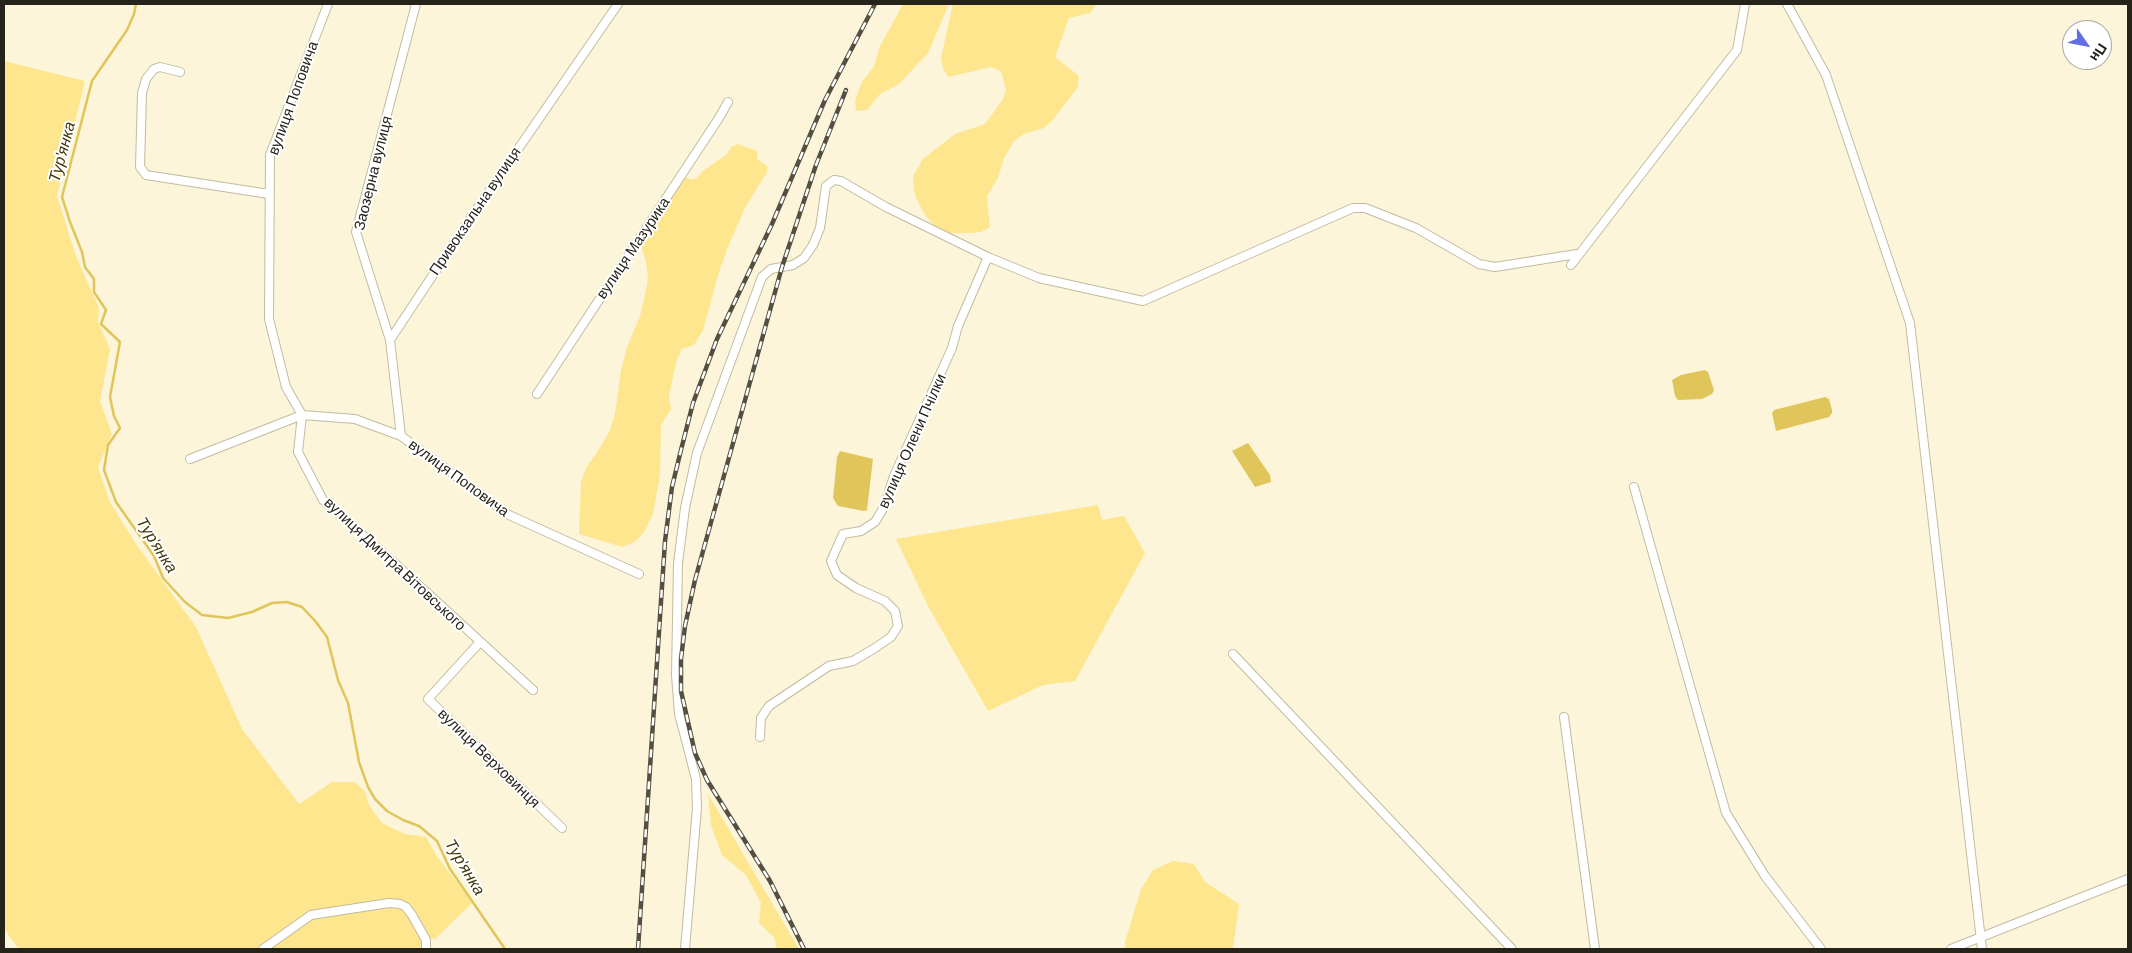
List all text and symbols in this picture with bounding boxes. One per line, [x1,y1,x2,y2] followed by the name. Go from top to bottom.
[2062,20,2112,70] north arrow
[264,39,322,157] street label: вулиця Поповича
[2087,40,2111,65] text: Пн
[350,114,396,232] street label: Заозерна вулиця
[45,120,79,184] water label: Тур'янка
[425,144,525,278] street label: Привокзальна вулиця
[592,194,674,302] street label: вулиця Мазурика
[874,371,950,511] street label: вулиця Олени Пчілки
[405,436,513,520] street label: вулиця Поповича
[320,494,470,634] street label: вулиця Дмитра Вітовського
[132,514,182,576] water label: Тур'янка
[434,705,544,811] street label: вулиця Верховинця
[441,835,489,899] water label: Тур'янка

